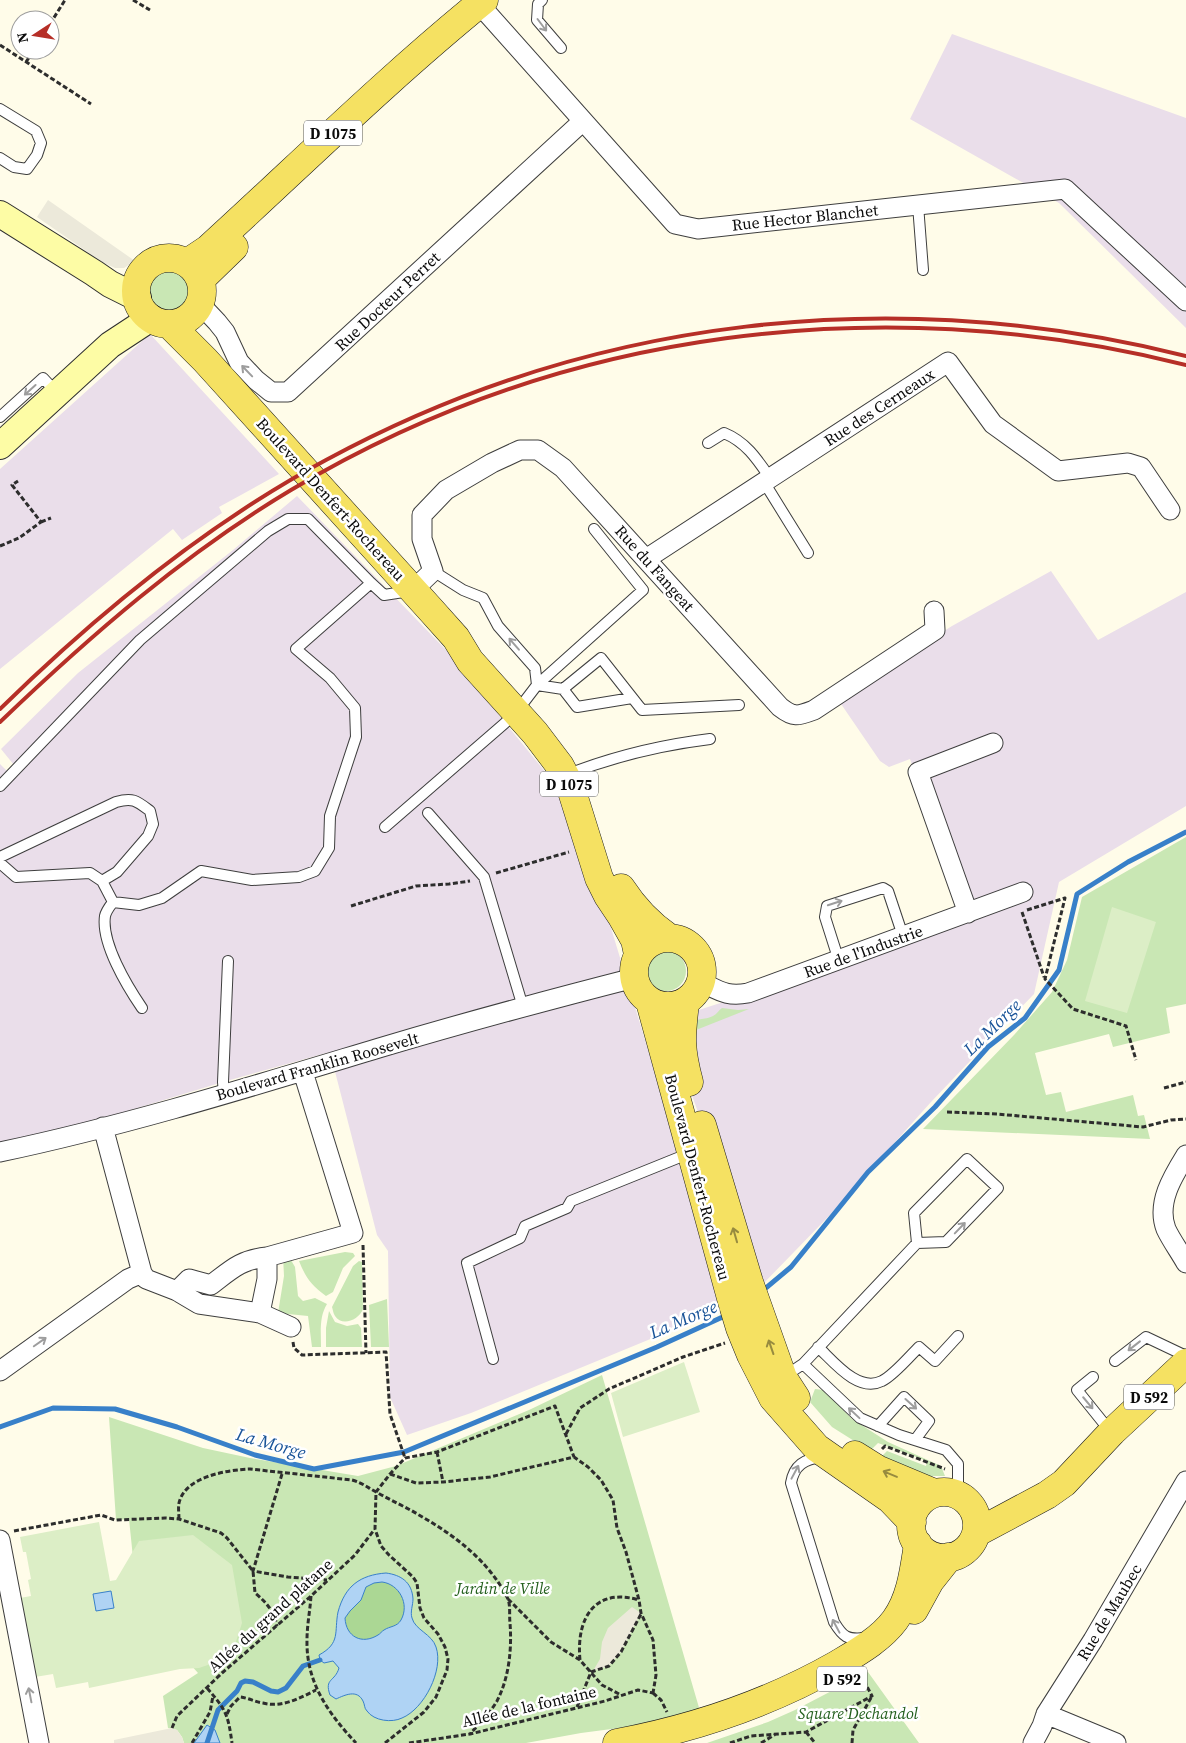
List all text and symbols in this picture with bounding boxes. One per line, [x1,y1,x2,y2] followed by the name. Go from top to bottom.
[10,10,60,60] north arrow
[536,19,547,32] one-way arrow
[11,31,33,45] text: N
[304,120,362,146] road number: D 1075
[731,198,880,236] street label: Rue Hector Blanchet
[330,246,445,356] street label: Rue Docteur Perret
[819,363,939,451] street label: Rue des Cerneaux
[241,365,253,377] one-way arrow
[23,384,36,396] one-way arrow
[252,413,410,585] street label: Boulevard Denfert-Rochereau
[610,520,700,616] street label: Rue du Fangeat
[509,638,520,651] one-way arrow
[540,772,598,796] road number: D 1075
[827,898,843,908] one-way arrow
[800,919,926,983] street label: Rue de l'Industrie
[957,993,1027,1061] water label: La Morge
[213,1026,422,1105] street label: Boulevard Franklin Roosevelt
[660,1071,736,1283] street label: Boulevard Denfert-Rochereau
[954,1222,966,1234] one-way arrow
[730,1228,740,1244] one-way arrow
[644,1293,721,1345] water label: La Morge
[33,1337,47,1347] one-way arrow
[766,1339,776,1355] one-way arrow
[1128,1341,1141,1352] one-way arrow
[1124,1384,1174,1410] road number: D 592
[1082,1396,1093,1409] one-way arrow
[905,1398,918,1410] one-way arrow
[848,1407,861,1419] one-way arrow
[232,1421,309,1465] water label: La Morge
[790,1464,800,1479] one-way arrow
[883,1469,898,1479] one-way arrow
[203,1553,337,1677] street label: Allée du grand platane
[1071,1559,1147,1664] street label: Rue de Maubec
[454,1577,550,1599] park label: Jardin de Ville
[831,1619,841,1633] one-way arrow
[817,1666,867,1692] road number: D 592
[460,1680,598,1732] street label: Allée de la fontaine
[25,1688,34,1704] one-way arrow
[798,1702,918,1724] park label: Square Dechandol

